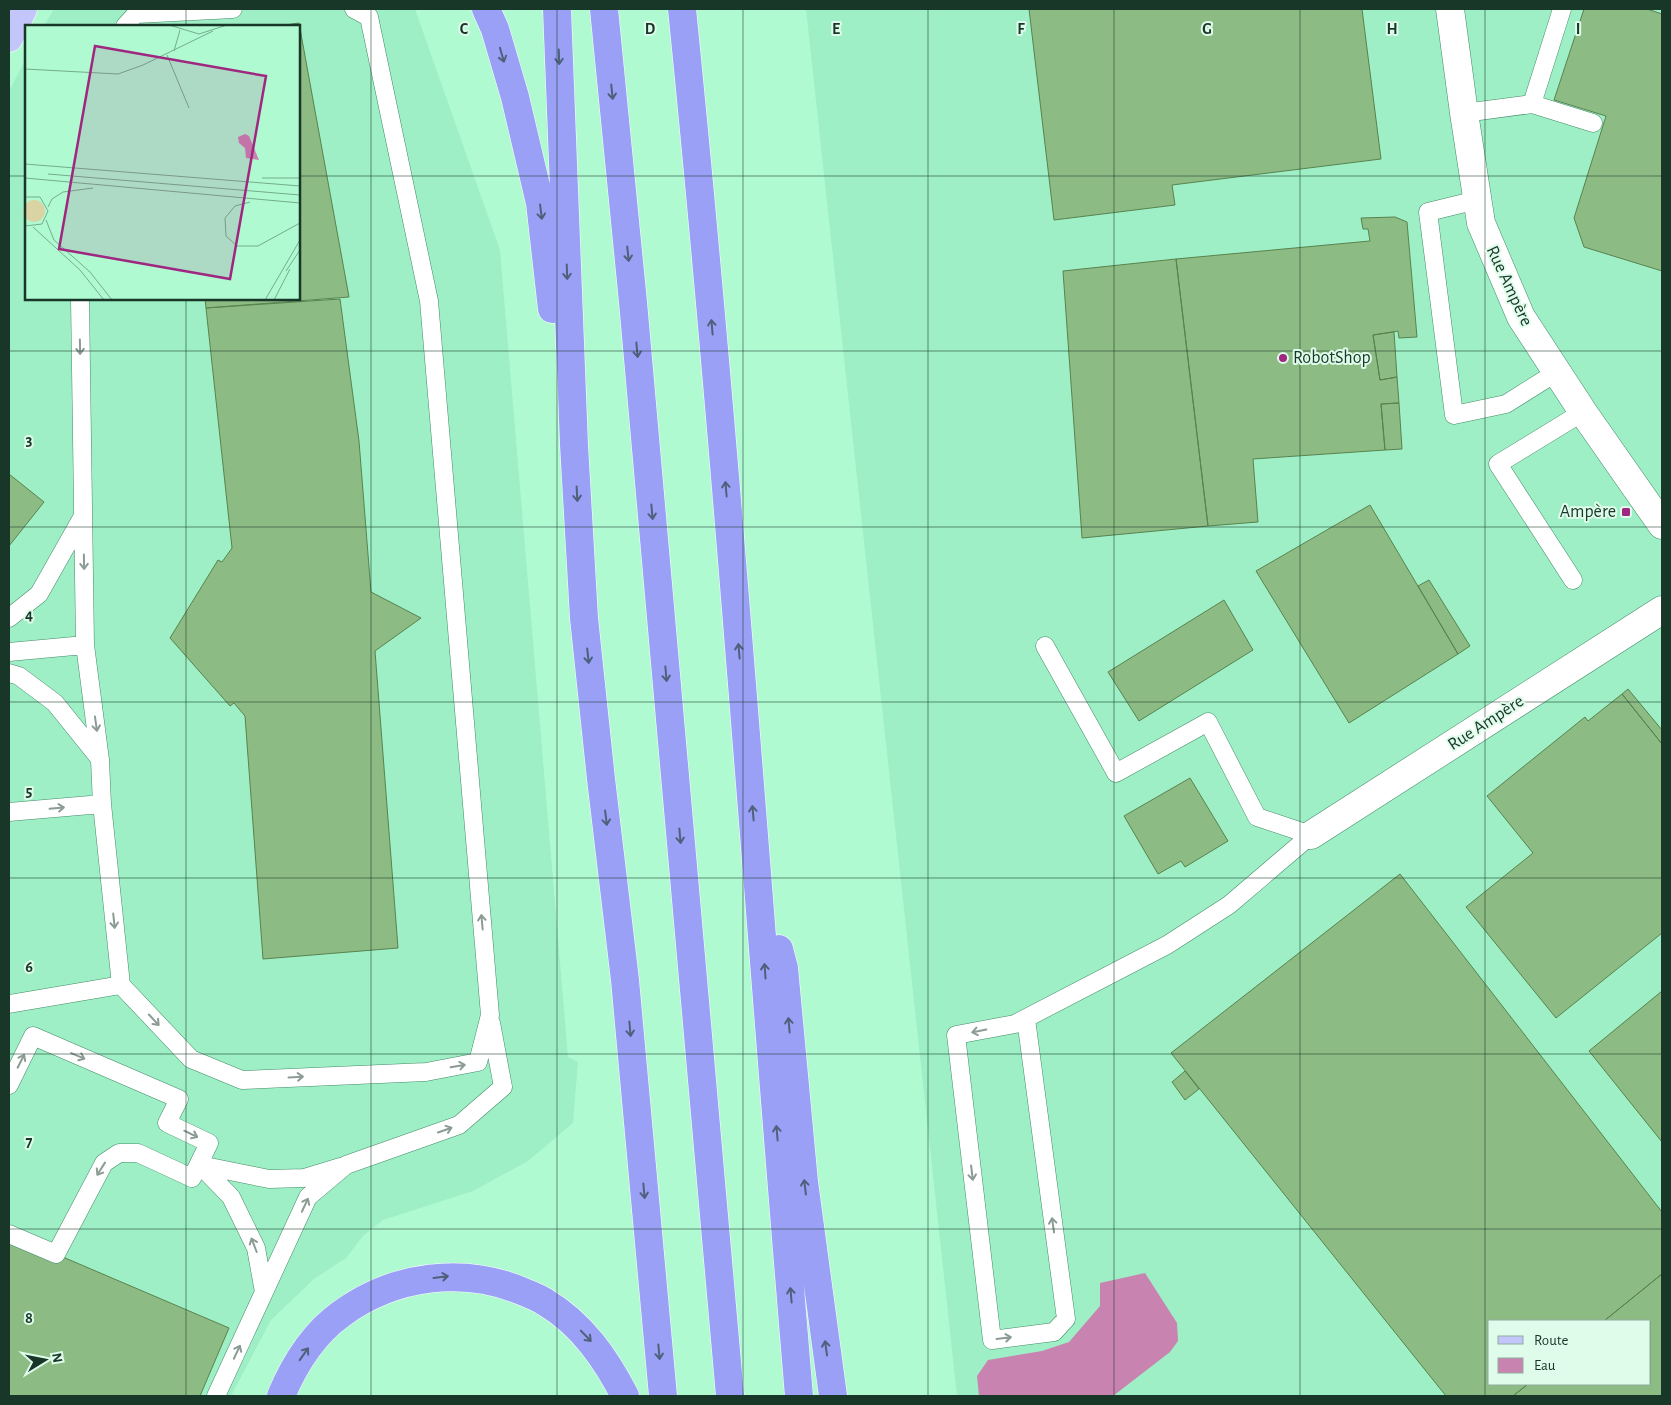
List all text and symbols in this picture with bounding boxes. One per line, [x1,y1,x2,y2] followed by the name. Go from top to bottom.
[460,21,469,37] text: C
[645,21,656,37] text: D
[832,21,840,37] text: E
[1017,21,1025,37] text: F
[1202,21,1212,37] text: G
[1386,21,1398,37] text: H
[1576,21,1580,37] text: I
[25,25,300,300] inset map
[498,46,508,62] one-way arrow
[554,49,563,65] one-way arrow
[607,84,617,100] one-way arrow
[536,204,546,220] one-way arrow
[1483,243,1535,329] street label: Rue Ampère
[623,245,633,261] one-way arrow
[563,264,572,280] one-way arrow
[707,319,717,335] one-way arrow
[75,339,85,355] one-way arrow
[633,342,642,358] one-way arrow
[1293,349,1371,367] place label: RobotShop
[1277,352,1289,364] marker: RobotShop
[26,432,33,448] text: 3
[721,481,730,497] one-way arrow
[573,486,582,502] one-way arrow
[1560,503,1616,521] place label: Ampère
[647,504,656,520] one-way arrow
[1620,506,1632,518] marker: Ampère
[79,554,89,570] one-way arrow
[25,607,33,623] text: 4
[734,643,744,659] one-way arrow
[583,648,593,664] one-way arrow
[661,666,671,682] one-way arrow
[1445,692,1527,754] street label: Rue Ampère
[91,716,101,732] one-way arrow
[26,783,33,799] text: 5
[49,804,65,813] one-way arrow
[748,805,757,821] one-way arrow
[601,809,611,825] one-way arrow
[676,827,685,843] one-way arrow
[110,913,119,929] one-way arrow
[477,914,487,930] one-way arrow
[25,959,33,975] text: 6
[760,964,770,980] one-way arrow
[148,1014,160,1027] one-way arrow
[784,1017,794,1033] one-way arrow
[625,1020,635,1036] one-way arrow
[971,1026,987,1036] one-way arrow
[70,1051,85,1061] one-way arrow
[17,1054,26,1069] one-way arrow
[450,1060,466,1070] one-way arrow
[288,1073,304,1082] one-way arrow
[437,1125,452,1134] one-way arrow
[772,1126,782,1142] one-way arrow
[183,1130,198,1140] one-way arrow
[26,1134,33,1150] text: 7
[96,1162,107,1176] one-way arrow
[967,1165,977,1181] one-way arrow
[799,1179,809,1195] one-way arrow
[640,1182,649,1198] one-way arrow
[301,1198,310,1213] one-way arrow
[1048,1218,1058,1234] one-way arrow
[249,1238,258,1253] one-way arrow
[432,1272,448,1282] one-way arrow
[786,1288,796,1304] one-way arrow
[25,1310,33,1326] text: 8
[1488,1320,1651,1385] legend
[580,1330,592,1342] one-way arrow
[996,1333,1012,1343] one-way arrow
[1534,1333,1568,1348] text: Route
[20,1335,70,1385] north arrow
[821,1340,831,1356] one-way arrow
[654,1344,664,1360] one-way arrow
[232,1345,242,1360] one-way arrow
[299,1347,309,1361] one-way arrow
[49,1352,65,1364] text: N
[1534,1358,1556,1373] text: Eau

